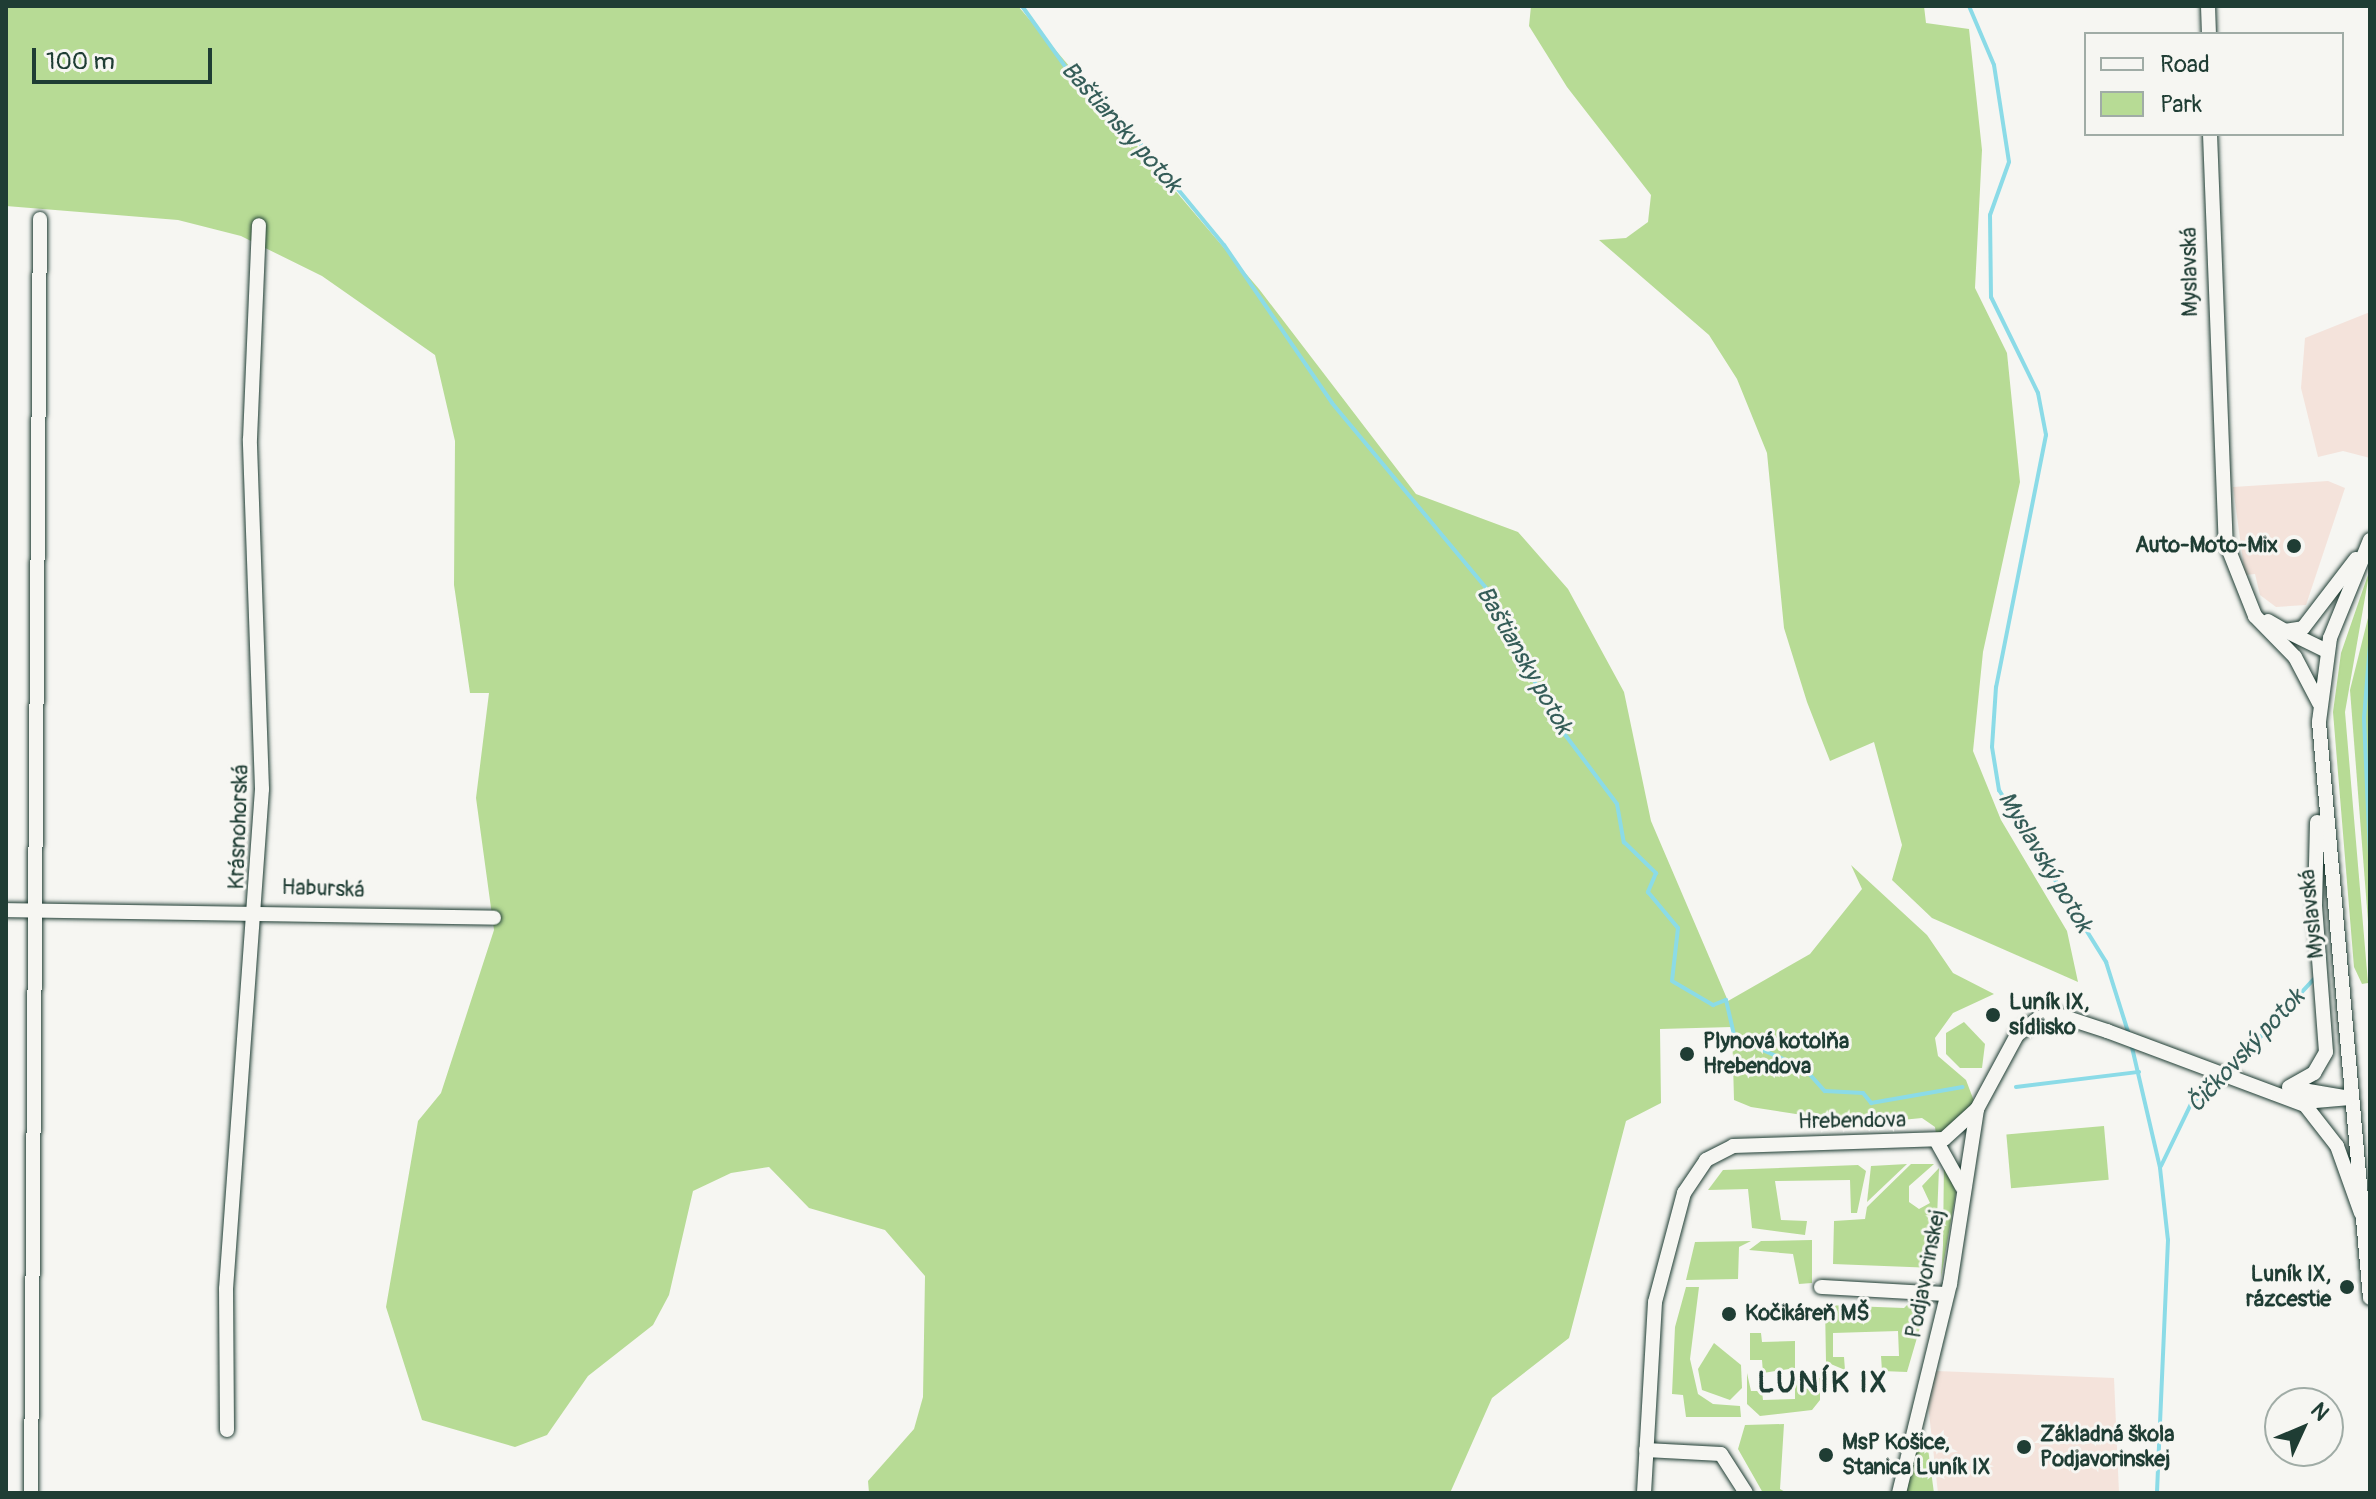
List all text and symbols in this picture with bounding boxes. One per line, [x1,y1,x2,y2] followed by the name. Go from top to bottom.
[36,32,216,82] scale bar
[2084,32,2344,136] legend
[46,47,115,76] text: 100 m
[2160,50,2210,79] text: Road
[1055,56,1187,198] water label: Baštiansky potok
[2160,90,2202,119] text: Park
[2176,227,2204,317] street label: Myslavská
[2135,533,2278,559] place label: Auto-Moto-Mix
[2285,537,2303,555] marker: Auto-Moto-Mix
[1470,581,1578,739] water label: Baštiansky potok
[224,764,254,890] street label: Krásnohorská
[1992,786,2098,938] water label: Myslavský potok
[2294,868,2330,960] street label: Myslavská
[281,874,365,904] street label: Haburská
[2181,983,2311,1119] water label: Čičkovský potok
[2009,989,2089,1040] place label: Luník IX, sídlisko
[1984,1006,2002,1024] marker: Luník IX, sídlisko
[1703,1028,1849,1080] place label: Plynová kotolňa Hrebendova
[1678,1045,1696,1063] marker: Plynová kotolňa Hrebendova
[1798,1107,1906,1135] street label: Hrebendova
[1901,1208,1951,1340] street label: Podjavorinskej
[2246,1261,2331,1312] place label: Luník IX, rázcestie
[2338,1278,2356,1296] marker: Luník IX, rázcestie
[1745,1301,1869,1327] place label: Kočikáreň MŠ
[1720,1305,1738,1323] marker: Kočikáreň MŠ
[1757,1365,1889,1401] district label: LUNÍK IX
[2264,1387,2344,1467] north arrow
[2305,1397,2335,1427] text: N
[2040,1421,2174,1472] place label: Základná škola Podjavorinskej
[1842,1429,1991,1480] place label: MsP Košice, Stanica Luník IX
[2015,1438,2033,1456] marker: Základná škola Podjavorinskej
[1817,1446,1835,1464] marker: MsP Košice, Stanica Luník IX

